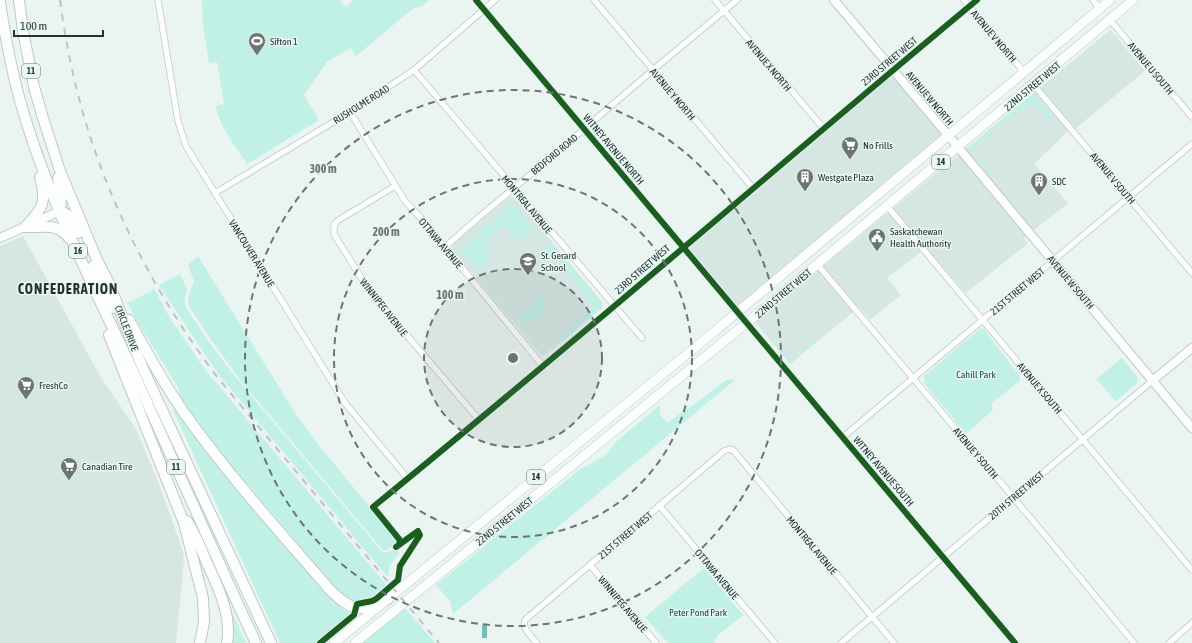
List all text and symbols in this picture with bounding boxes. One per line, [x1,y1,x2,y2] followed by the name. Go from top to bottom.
[969,8,1019,65] street label: AVENUE V NORTH
[14,12,103,38] scale bar
[20,19,47,33] text: 100 m
[247,31,267,56] sports icon: Sifton 1
[859,34,920,88] street label: 23RD STREET WEST
[270,36,298,47] place label: Sifton 1
[744,37,793,93] street label: AVENUE X NORTH
[1126,40,1176,97] street label: AVENUE U SOUTH
[1002,59,1063,113] street label: 22ND STREET WEST
[22,64,40,78] road number: 11
[648,66,697,122] street label: AVENUE Y NORTH
[904,69,955,127] street label: AVENUE W NORTH
[331,83,392,126] street label: RUSHOLME ROAD
[581,112,646,187] street label: WITNEY AVENUE NORTH
[529,131,580,177] street label: BEDFORD ROAD
[840,135,860,160] supermarket icon: No Frills
[863,140,893,151] place label: No Frills
[1088,150,1137,206] street label: AVENUE V SOUTH
[932,155,950,169] road number: 14
[309,162,337,176] text: 300 m
[795,167,815,192] building icon: Westgate Plaza
[1029,171,1049,196] building icon: SDC
[818,172,874,183] place label: Westgate Plaza
[499,173,554,236] street label: MONTREAL AVENUE
[1052,176,1067,187] place label: SDC
[416,216,465,271] street label: OTTAWA AVENUE
[227,218,277,289] street label: VANCOUVER AVENUE
[372,225,400,239] text: 200 m
[890,226,951,249] place label: Saskatchewan Health Authority
[867,227,887,252] public building icon: Saskatchewan Health Authority
[613,242,673,296] street label: 23RD STREET WEST
[69,244,87,258] road number: 16
[541,250,576,273] place label: St. Gerard School
[518,251,538,276] school or university icon: St. Gerard School
[1045,253,1096,311] street label: AVENUE W SOUTH
[988,265,1047,317] street label: 21ST STREET WEST
[753,266,814,320] street label: 22ND STREET WEST
[358,276,410,339] street label: WINNIPEG AVENUE
[18,281,118,297] district label: CONFEDERATION
[436,288,464,302] text: 100 m
[113,304,141,353] street label: CIRCLE DRIVE
[506,351,520,365] centre of rings
[1015,361,1064,416] street label: AVENUE X SOUTH
[956,369,996,380] park label: Cahill Park
[16,375,36,400] supermarket icon: FreshCo
[39,380,68,391] place label: FreshCo
[951,426,1000,481] street label: AVENUE Y SOUTH
[851,434,916,508] street label: WITNEY AVENUE SOUTH
[59,456,79,481] supermarket icon: Canadian Tire
[167,460,185,474] road number: 11
[82,461,133,472] place label: Canadian Tire
[986,469,1047,522] street label: 20TH STREET WEST
[527,470,545,484] road number: 14
[474,495,536,548] street label: 22ND STREET WEST
[596,509,655,561] street label: 21ST STREET WEST
[784,514,839,577] street label: MONTREAL AVENUE
[692,547,741,602] street label: OTTAWA AVENUE
[596,574,650,635] street label: WINNIPEG AVENUE
[669,607,728,618] park label: Peter Pond Park

